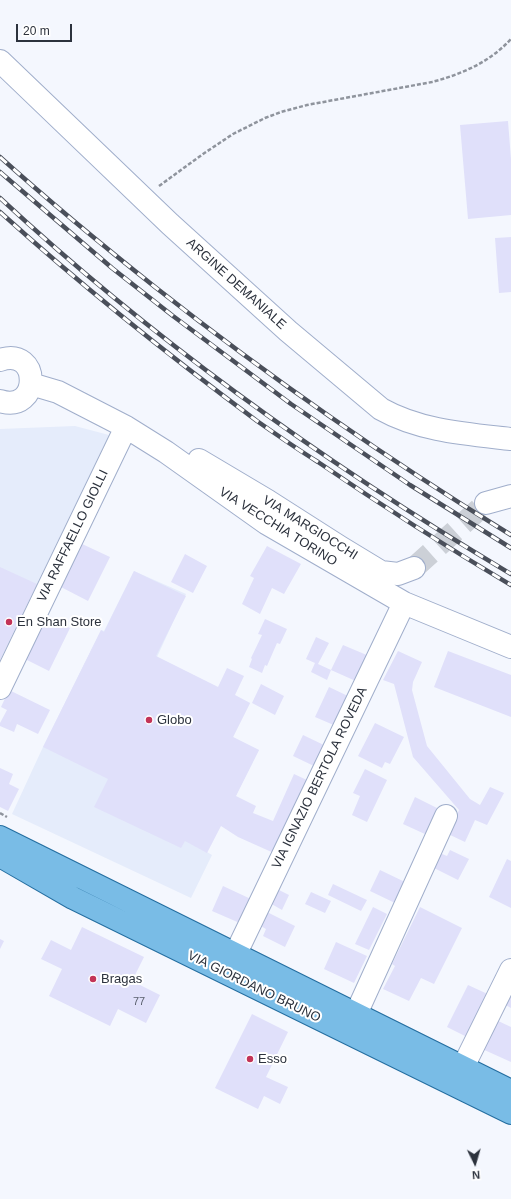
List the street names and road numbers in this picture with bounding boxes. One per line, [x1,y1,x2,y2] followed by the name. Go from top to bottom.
[183,235,289,333] street label: ARGINE DEMANIALE
[34,467,112,605] street label: VIA RAFFAELLO GIOLLI
[216,484,340,570] street label: VIA VECCHIA TORINO
[260,492,360,564] street label: VIA MARGIOCCHI
[269,685,371,871] street label: VIA IGNAZIO BERTOLA ROVEDA
[185,948,323,1026] street label: VIA GIORDANO BRUNO

